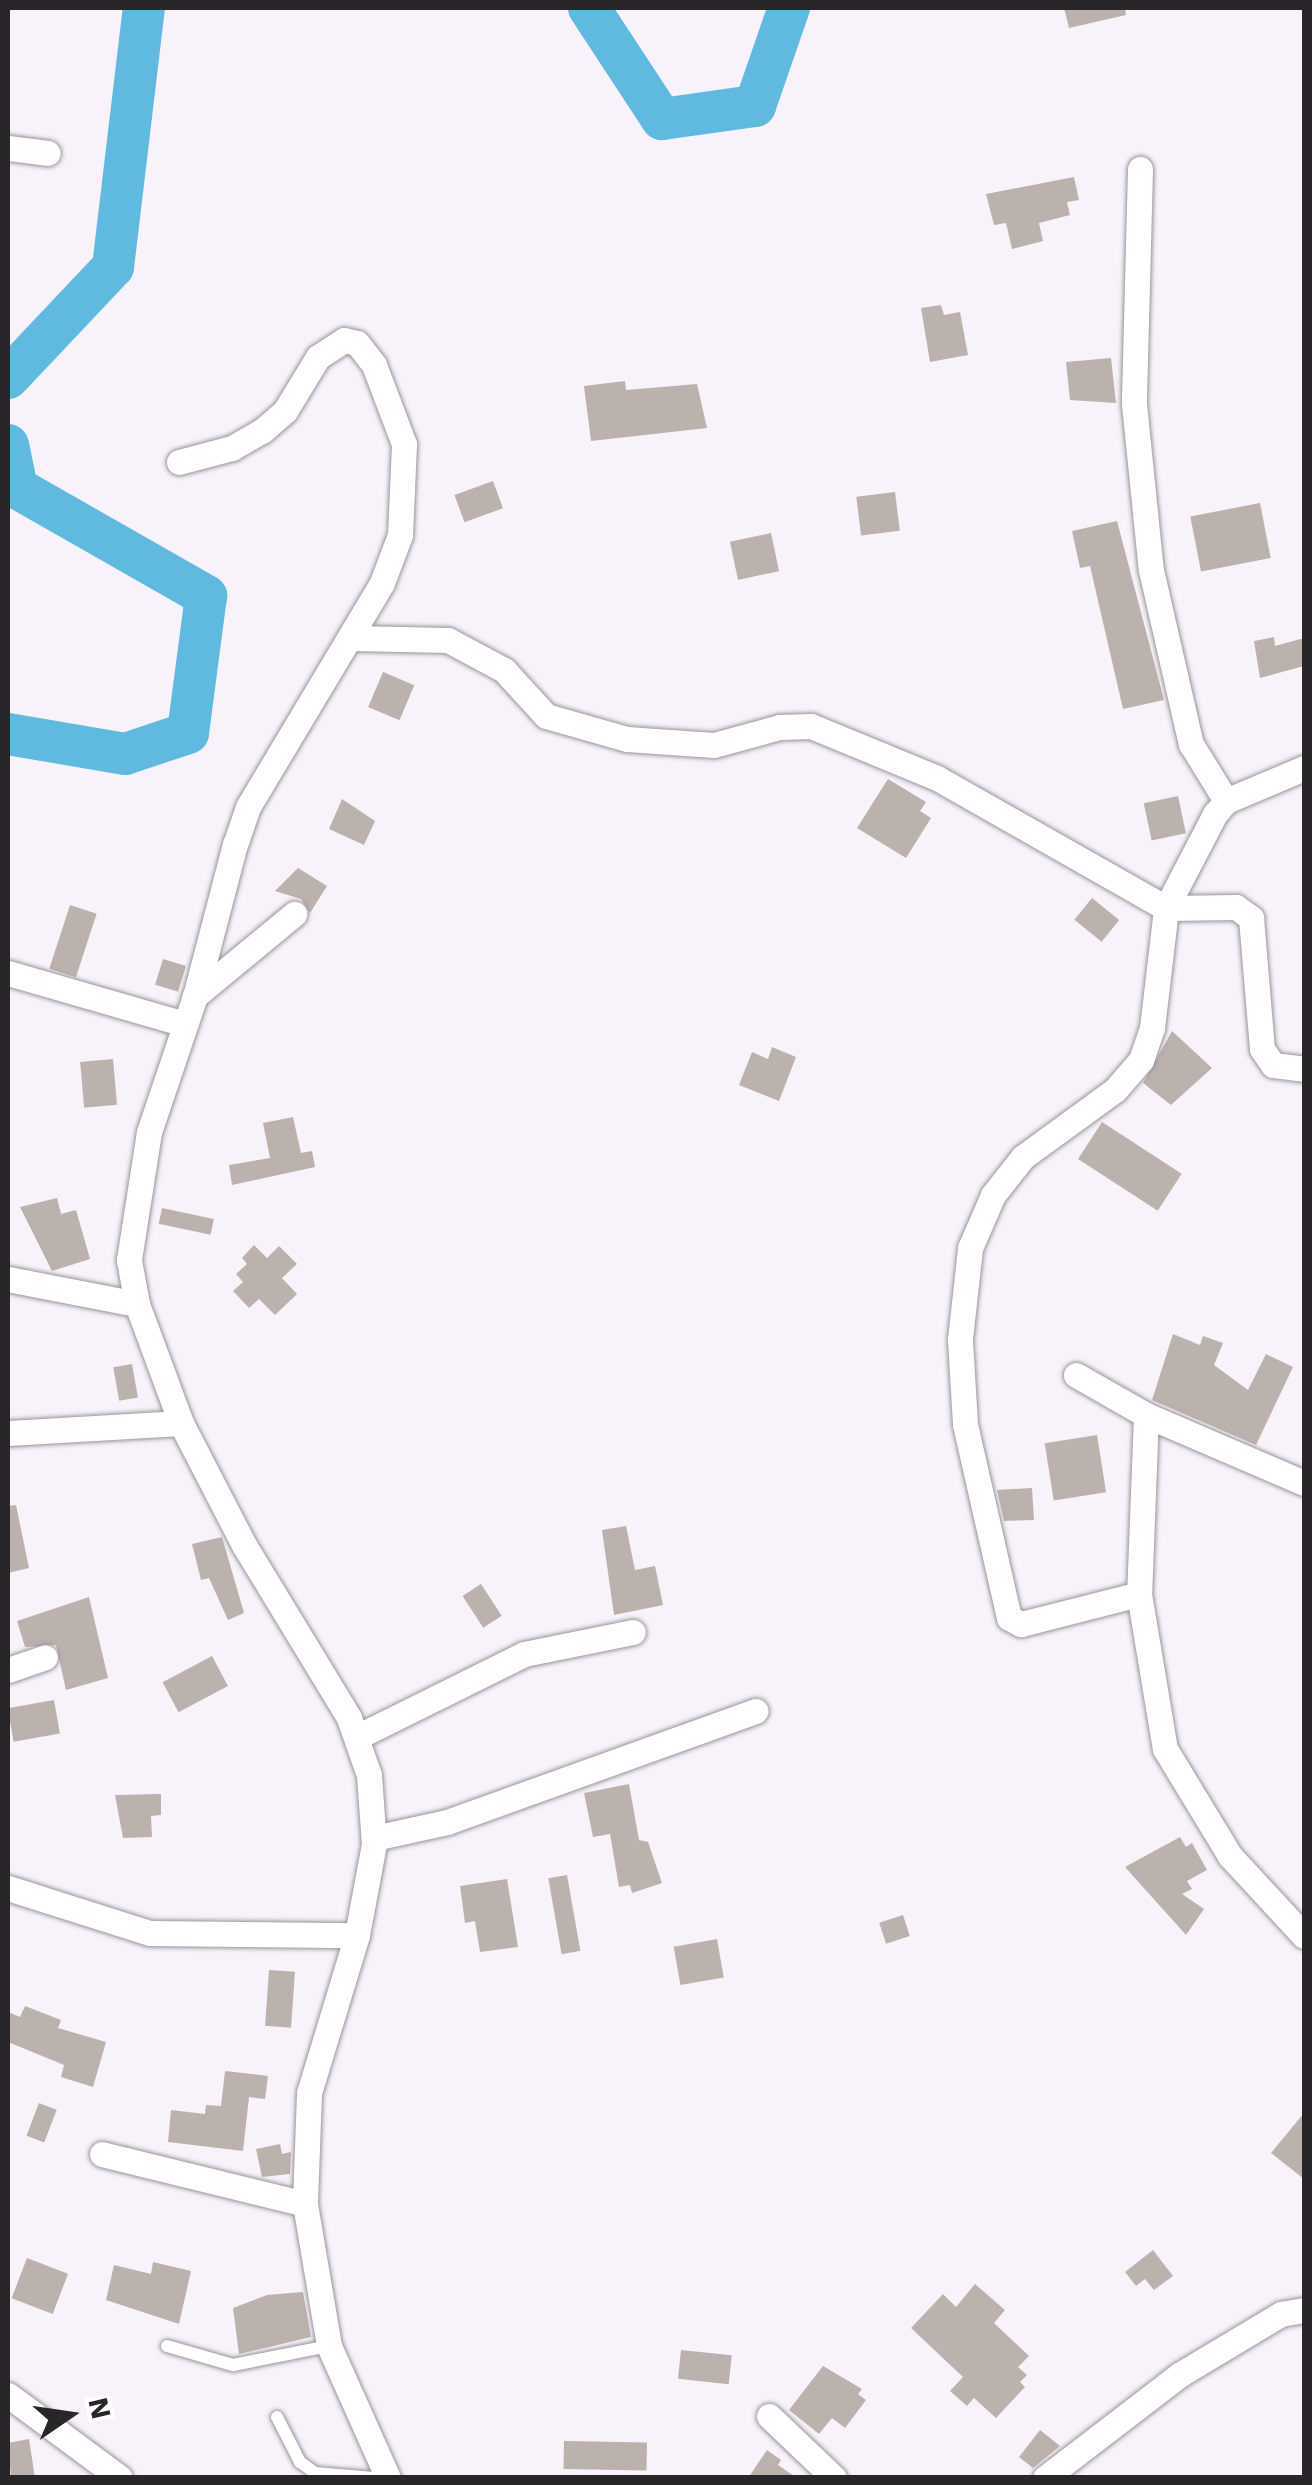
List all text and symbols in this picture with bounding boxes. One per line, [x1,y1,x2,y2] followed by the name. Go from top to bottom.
[20,2365,120,2465] north arrow
[81,2394,118,2422] text: N

